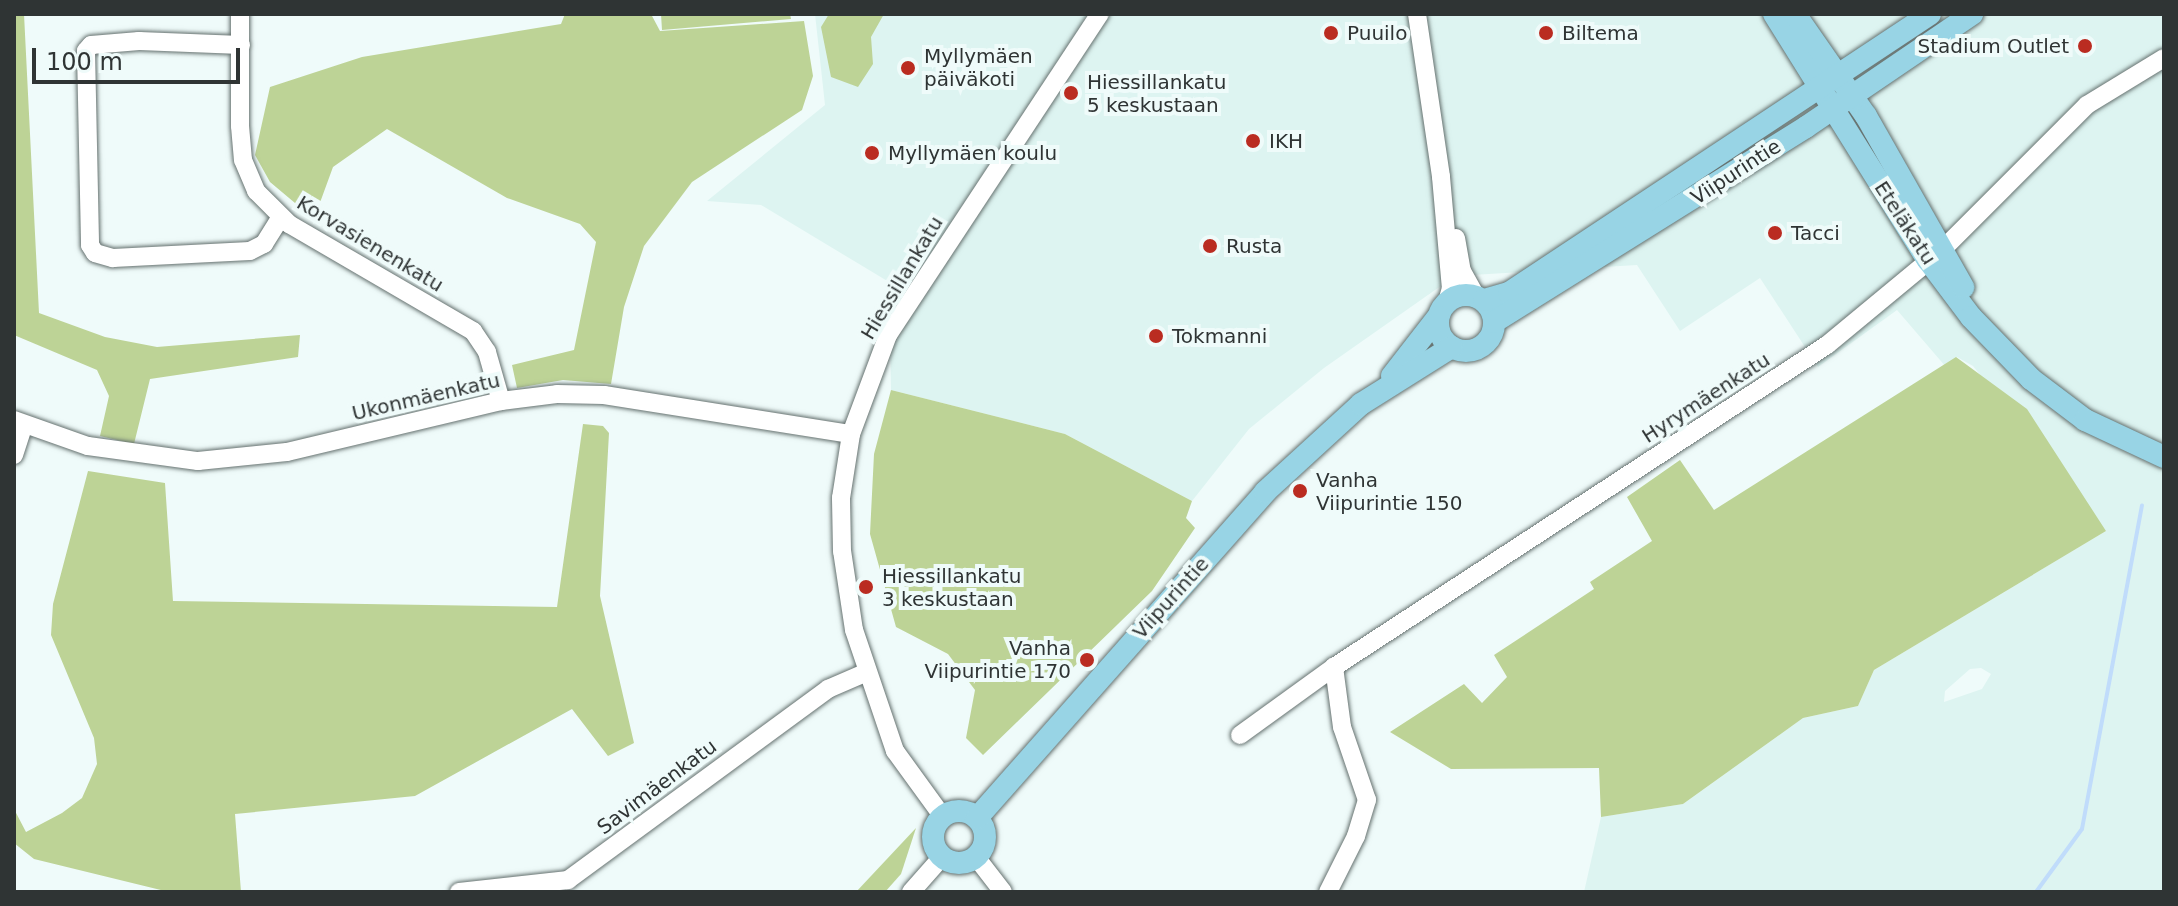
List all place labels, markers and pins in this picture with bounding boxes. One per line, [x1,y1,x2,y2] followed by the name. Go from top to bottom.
[1347,21,1407,45] place label: Puuilo
[1562,21,1639,45] place label: Biltema
[1322,24,1340,42] marker: Puuilo
[1537,24,1555,42] marker: Biltema
[1917,34,2069,58] place label: Stadium Outlet
[2076,37,2094,55] marker: Stadium Outlet
[924,44,1033,91] place label: Myllymäen päiväkoti
[899,59,917,77] marker: Myllymäen päiväkoti
[1087,70,1226,117] place label: Hiessillankatu 5 keskustaan
[1062,84,1080,102] marker: Hiessillankatu 5 keskustaan
[1269,129,1303,153] place label: IKH
[1244,132,1262,150] marker: IKH
[888,141,1057,165] place label: Myllymäen koulu
[863,144,881,162] marker: Myllymäen koulu
[1791,221,1840,245] place label: Tacci
[1766,224,1784,242] marker: Tacci
[1226,234,1282,258] place label: Rusta
[1201,237,1219,255] marker: Rusta
[1172,324,1267,348] place label: Tokmanni
[1147,327,1165,345] marker: Tokmanni
[1316,468,1462,515] place label: Vanha Viipurintie 150
[1291,482,1309,500] marker: Vanha Viipurintie 150
[882,564,1021,611] place label: Hiessillankatu 3 keskustaan
[857,578,875,596] marker: Hiessillankatu 3 keskustaan
[925,636,1071,683] place label: Vanha Viipurintie 170
[1078,651,1096,669] marker: Vanha Viipurintie 170

